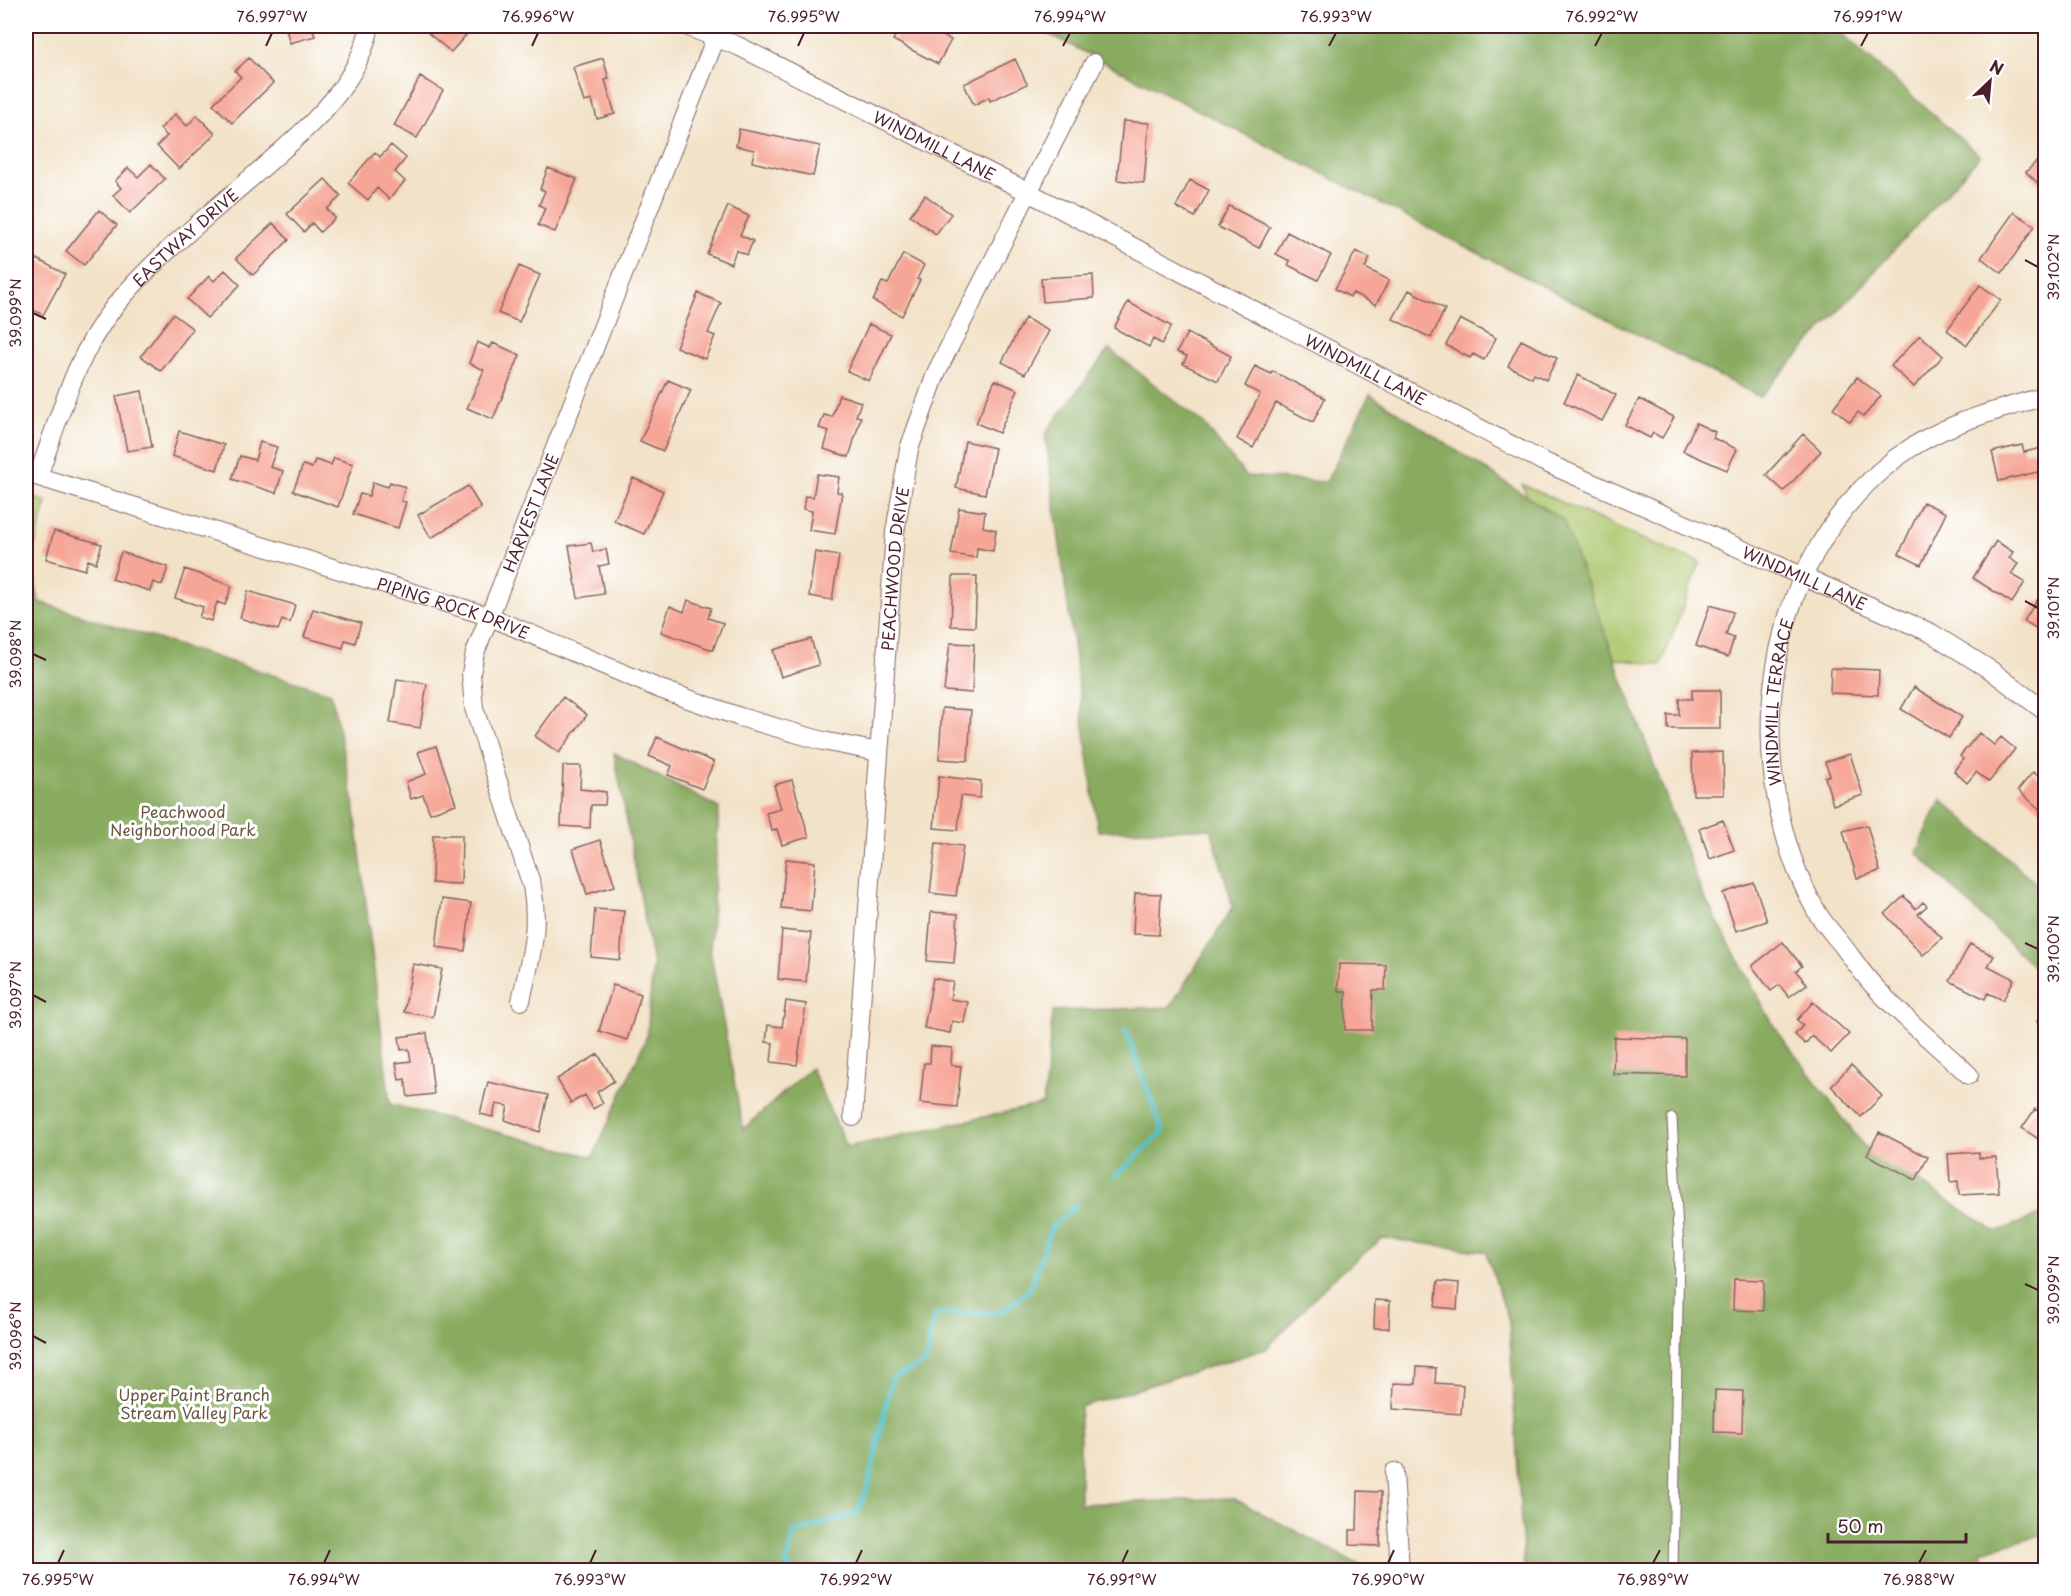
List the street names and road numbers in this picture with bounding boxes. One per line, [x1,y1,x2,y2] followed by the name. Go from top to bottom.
[869,104,1000,186] street label: WINDMILL LANE
[126,182,243,291] street label: EASTWAY DRIVE
[1301,327,1431,411] street label: WINDMILL LANE
[496,450,564,575] street label: HARVEST LANE
[875,485,914,651] street label: PEACHWOOD DRIVE
[1739,539,1871,615] street label: WINDMILL LANE
[374,570,533,644] street label: PIPING ROCK DRIVE
[1759,615,1799,787] street label: WINDMILL TERRACE

